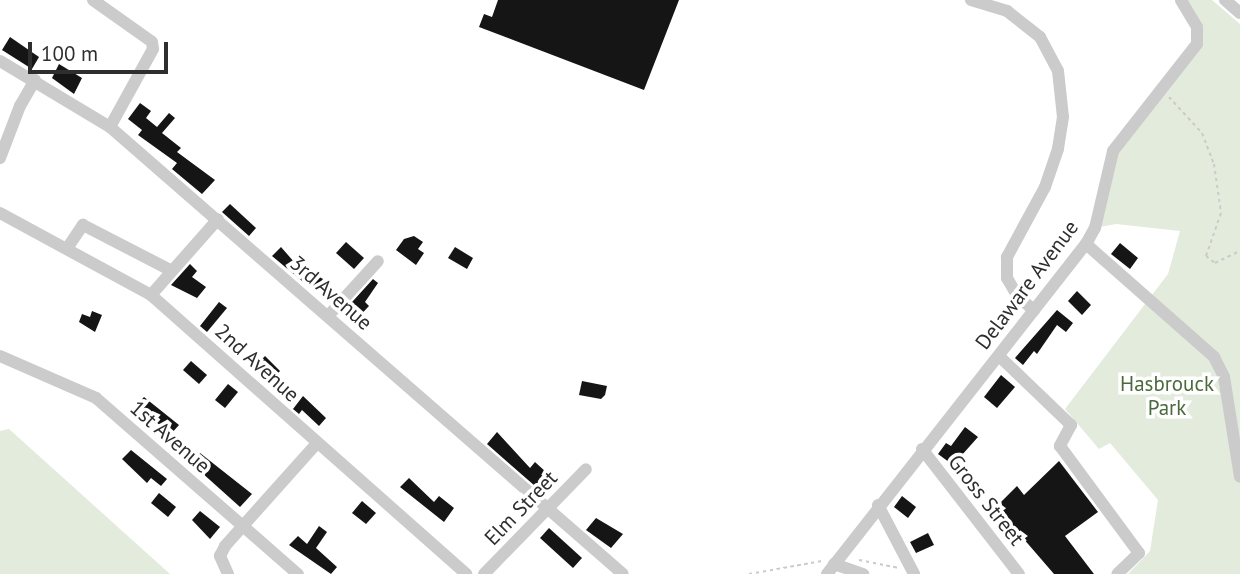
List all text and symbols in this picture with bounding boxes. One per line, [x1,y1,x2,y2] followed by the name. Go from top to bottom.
[32,28,172,72] scale bar
[41,40,98,67] text: 100 m
[970,215,1084,355] street label: Delaware Avenue
[285,250,377,336] street label: 3rd Avenue
[209,318,305,408] street label: 2nd Avenue
[1120,371,1214,421] park label: Hasbrouck Park
[125,395,215,479] street label: 1st Avenue
[943,450,1029,550] street label: Gross Street
[479,466,563,550] street label: Elm Street

